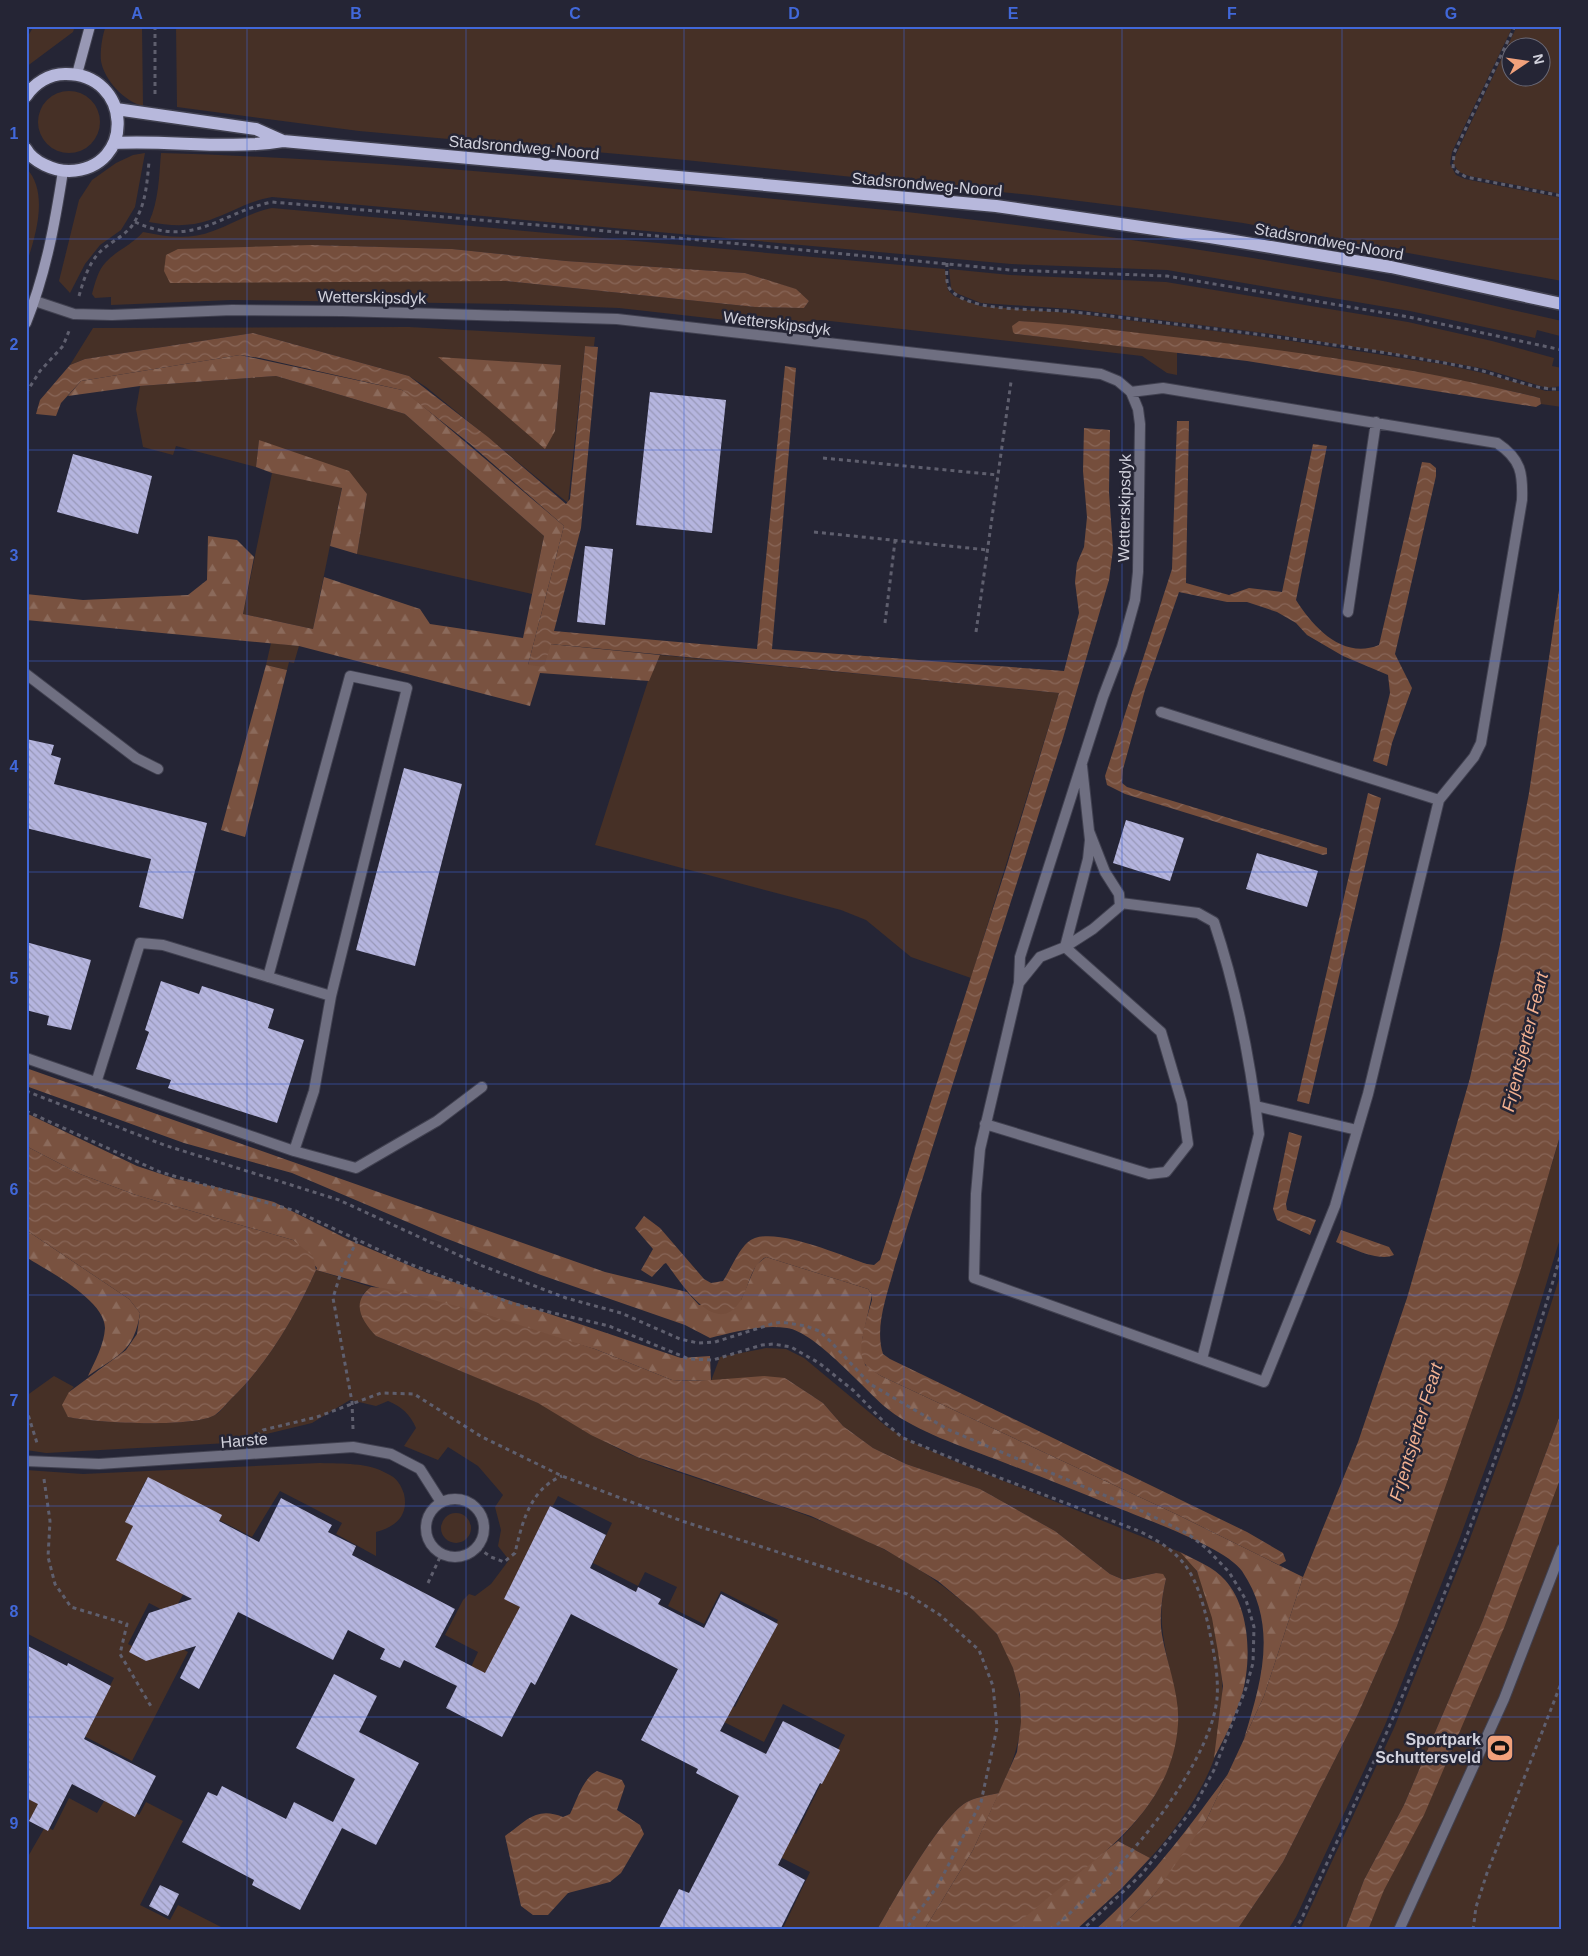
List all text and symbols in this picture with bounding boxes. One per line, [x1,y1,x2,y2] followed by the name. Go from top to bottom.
[131,5,143,22] text: A
[350,5,362,22] text: B
[569,5,581,22] text: C
[788,5,800,22] text: D
[1008,5,1019,22] text: E
[1227,5,1237,22] text: F
[1445,5,1457,22] text: G
[1500,38,1550,88] north arrow
[1530,52,1548,66] text: N
[10,125,19,142] text: 1
[448,132,600,163] street label: Stadsrondweg-Noord
[851,169,1003,200] street label: Stadsrondweg-Noord
[1253,220,1405,263] street label: Stadsrondweg-Noord
[318,288,427,307] street label: Wetterskipsdyk
[722,308,833,339] street label: Wetterskipsdyk
[10,336,19,353] text: 2
[1115,453,1134,562] street label: Wetterskipsdyk
[10,547,19,564] text: 3
[10,758,19,775] text: 4
[1498,969,1552,1114] water label: Frjentsjerter Feart
[10,970,19,987] text: 5
[10,1181,19,1198] text: 6
[1386,1360,1447,1503] water label: Frjentsjerter Feart
[10,1392,19,1409] text: 7
[220,1430,268,1451] street label: Harste
[10,1603,19,1620] text: 8
[1375,1731,1481,1766] place label: Sportpark Schuttersveld
[1485,1733,1515,1763] sports icon: Sportpark Schuttersveld
[10,1815,19,1832] text: 9

